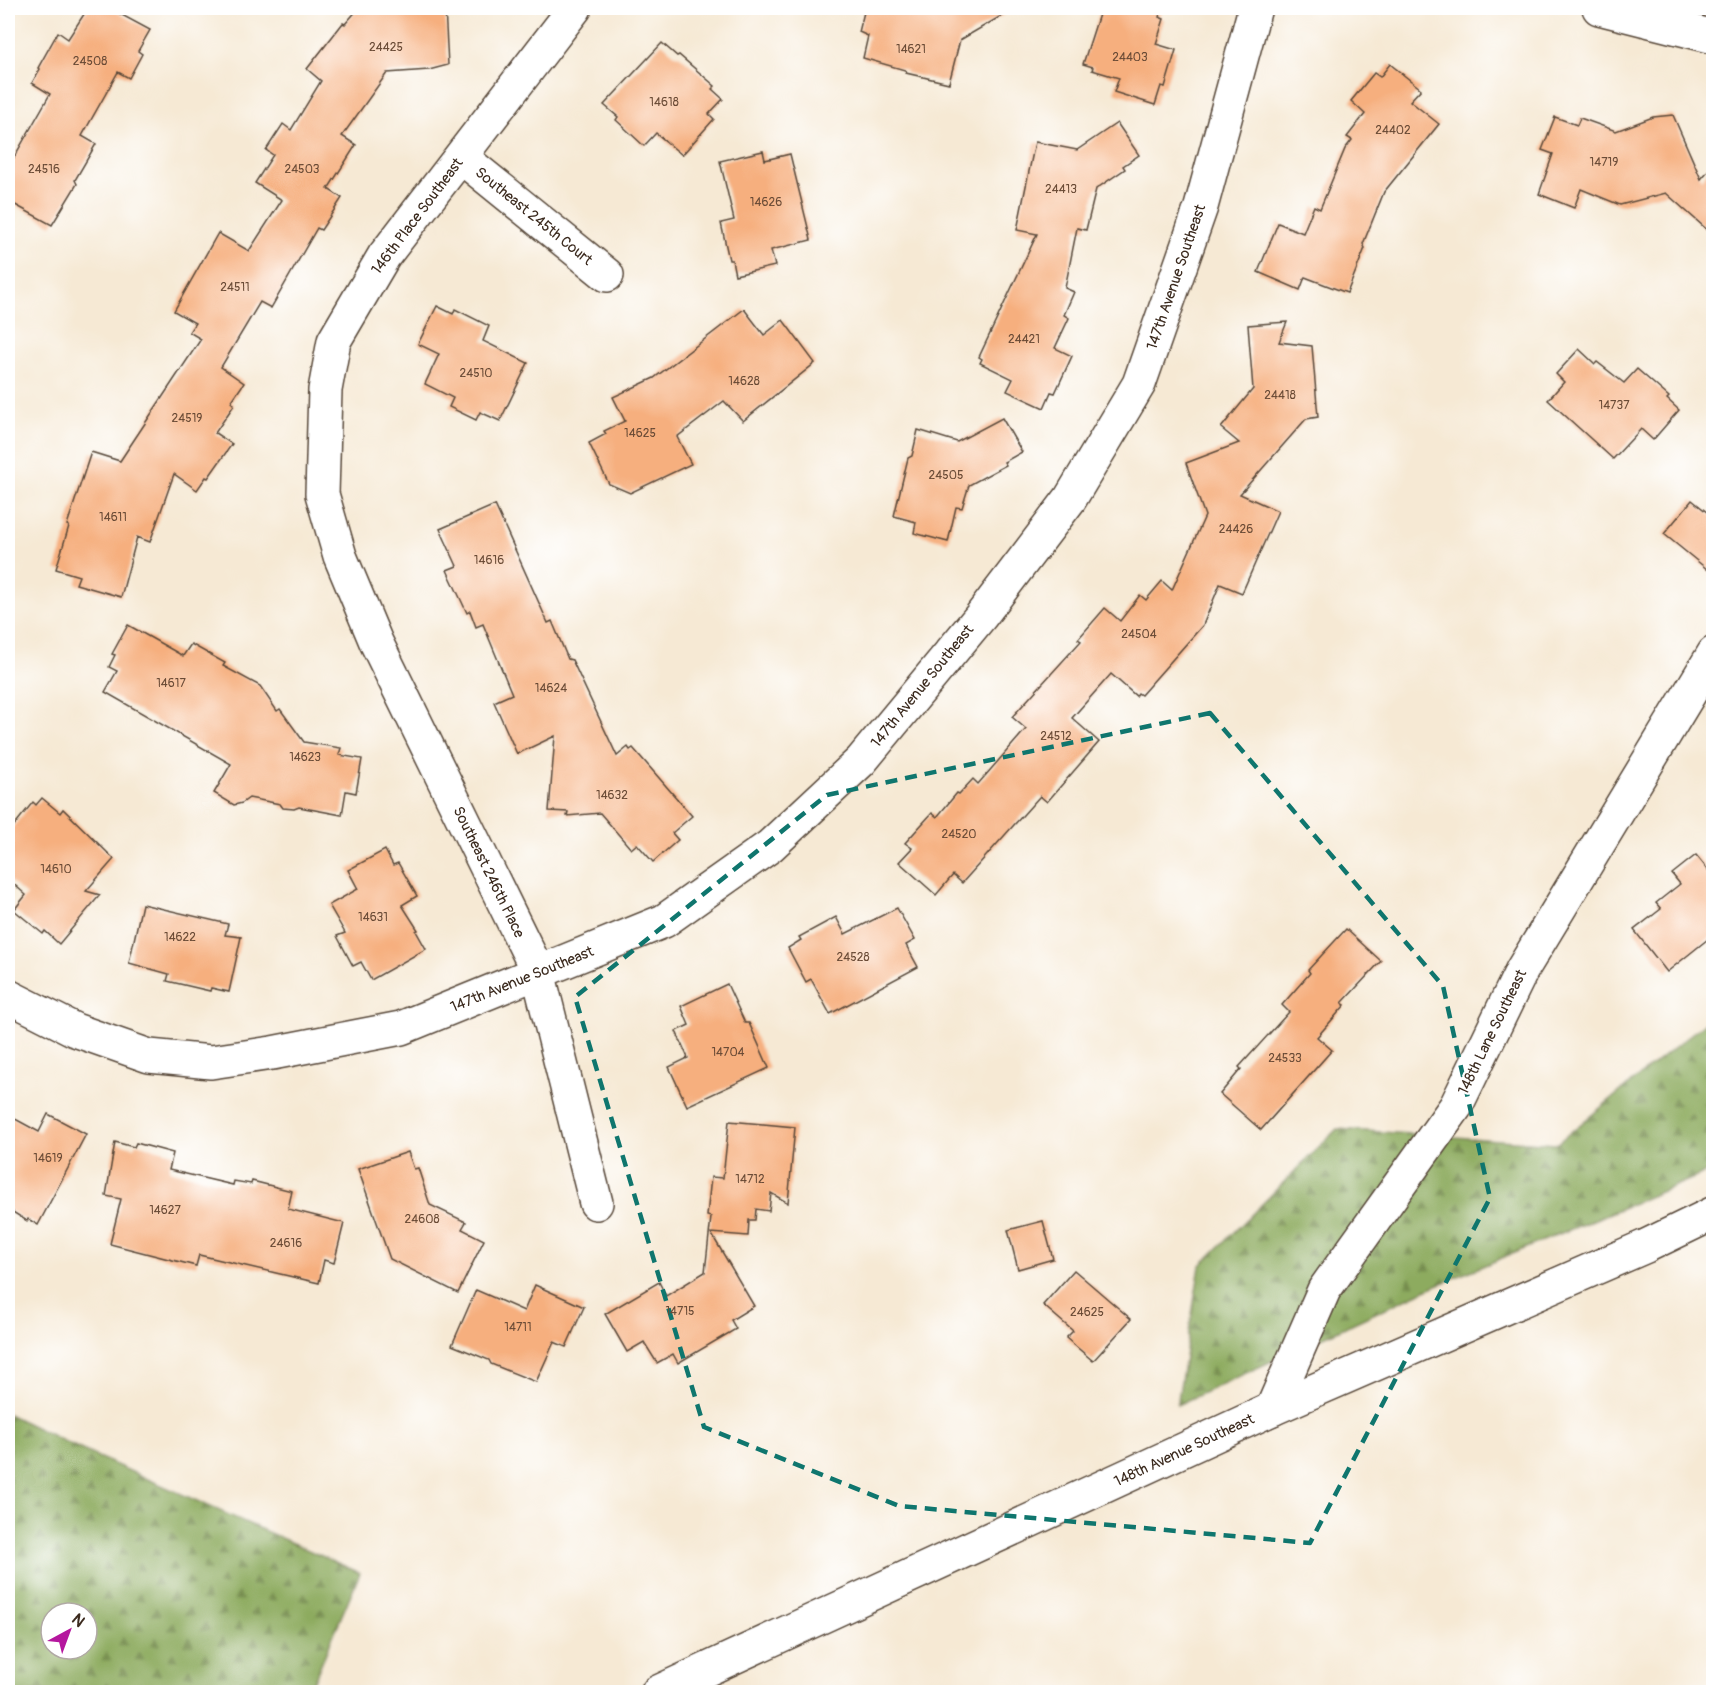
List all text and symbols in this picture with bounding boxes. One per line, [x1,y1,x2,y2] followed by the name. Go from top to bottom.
[369,40,403,55] house number: 24425
[896,42,926,57] house number: 14621
[1112,50,1148,65] house number: 24403
[73,54,107,69] house number: 24508
[649,95,679,110] house number: 14618
[1375,123,1411,138] house number: 24402
[367,153,468,278] street label: 146th Place Southeast
[1590,155,1618,170] house number: 14719
[28,162,60,177] house number: 24516
[284,162,320,177] house number: 24503
[471,163,597,270] street label: Southeast 245th Court
[1045,182,1077,197] house number: 24413
[750,195,782,210] house number: 14626
[1143,201,1211,352] street label: 147th Avenue Southeast
[220,280,250,295] house number: 24511
[1008,332,1040,347] house number: 24421
[459,366,493,381] house number: 24510
[728,374,760,389] house number: 14628
[1264,388,1296,403] house number: 24418
[1598,398,1630,413] house number: 14737
[171,411,203,426] house number: 24519
[624,426,656,441] house number: 14625
[929,468,963,483] house number: 24505
[99,510,127,525] house number: 14611
[1219,522,1253,537] house number: 24426
[474,553,504,568] house number: 14616
[867,620,978,752] street label: 147th Avenue Southeast
[1121,627,1157,642] house number: 24504
[156,676,186,691] house number: 14617
[535,681,567,696] house number: 14624
[1040,729,1072,744] house number: 24512
[289,750,321,765] house number: 14623
[596,788,628,803] house number: 14632
[448,803,529,942] street label: Southeast 246th Place
[941,827,977,842] house number: 24520
[40,862,72,877] house number: 14610
[358,910,388,925] house number: 14631
[164,930,196,945] house number: 14622
[448,942,597,1017] street label: 147th Avenue Southeast
[837,950,869,965] house number: 24528
[1454,966,1531,1098] street label: 148th Lane Southeast
[711,1045,745,1060] house number: 14704
[1268,1051,1302,1066] house number: 24533
[33,1151,63,1166] house number: 14619
[735,1172,765,1187] house number: 14712
[149,1203,181,1218] house number: 14627
[405,1212,439,1227] house number: 24608
[270,1236,302,1251] house number: 24616
[665,1304,695,1319] house number: 14715
[1070,1305,1104,1320] house number: 24625
[504,1320,532,1335] house number: 14711
[1111,1409,1258,1491] street label: 148th Avenue Southeast
[39,1601,99,1661] north arrow
[68,1609,89,1632] text: N

